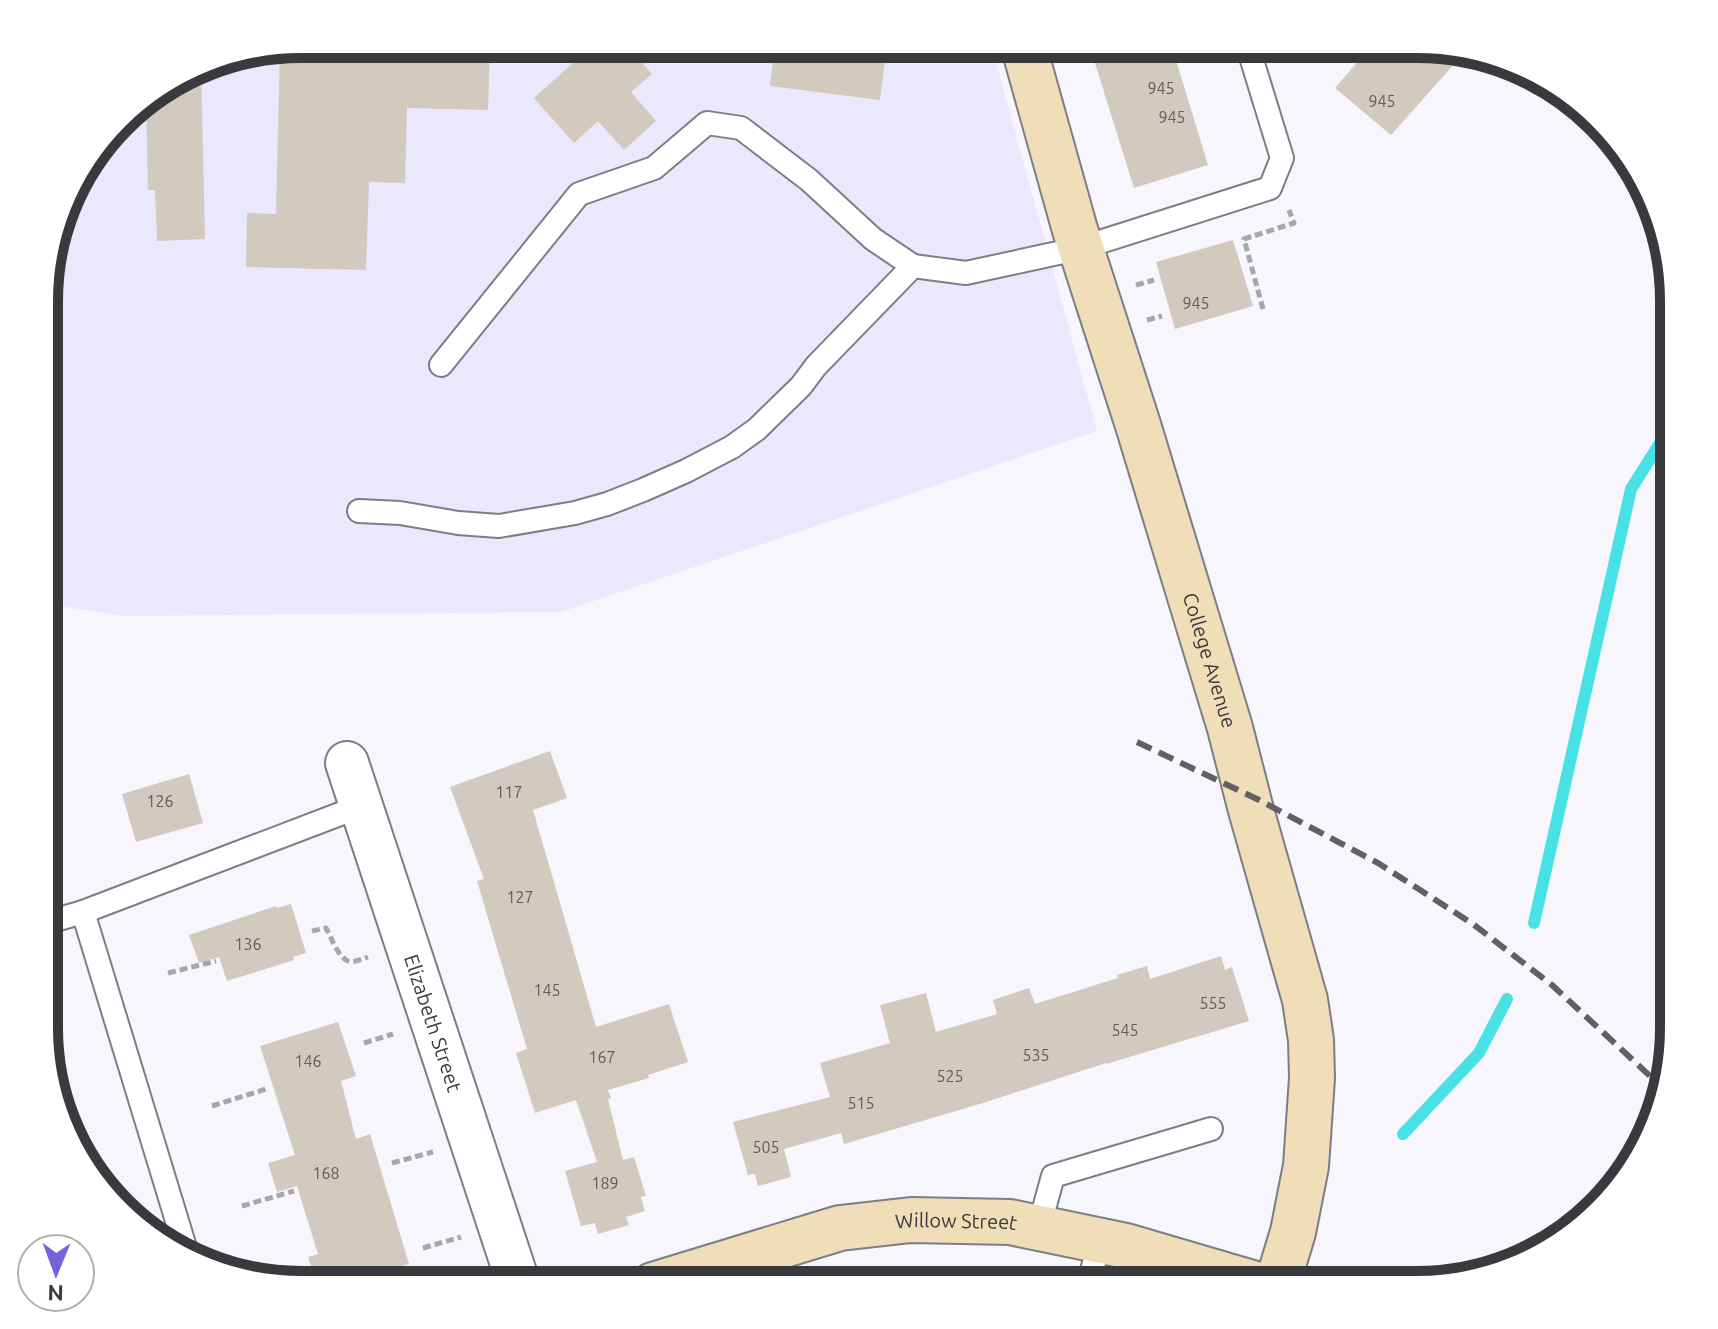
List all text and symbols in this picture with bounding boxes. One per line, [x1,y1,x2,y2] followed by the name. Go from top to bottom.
[1147,79,1175,97] house number: 945
[1368,92,1396,110] house number: 945
[1158,108,1186,126] house number: 945
[1182,294,1210,312] house number: 945
[1179,590,1241,731] street label: College Avenue
[495,783,523,801] house number: 117
[146,792,174,810] house number: 126
[506,888,534,906] house number: 127
[234,935,262,953] house number: 136
[400,951,467,1095] street label: Elizabeth Street
[533,981,561,999] house number: 145
[1199,994,1227,1012] house number: 555
[1111,1021,1139,1039] house number: 545
[1022,1046,1050,1064] house number: 535
[588,1048,616,1066] house number: 167
[294,1052,322,1070] house number: 146
[936,1067,964,1085] house number: 525
[847,1094,875,1112] house number: 515
[752,1138,780,1156] house number: 505
[312,1164,340,1182] house number: 168
[591,1174,619,1192] house number: 189
[894,1208,1019,1234] street label: Willow Street
[16,1233,96,1313] north arrow
[47,1281,64,1306] text: N

